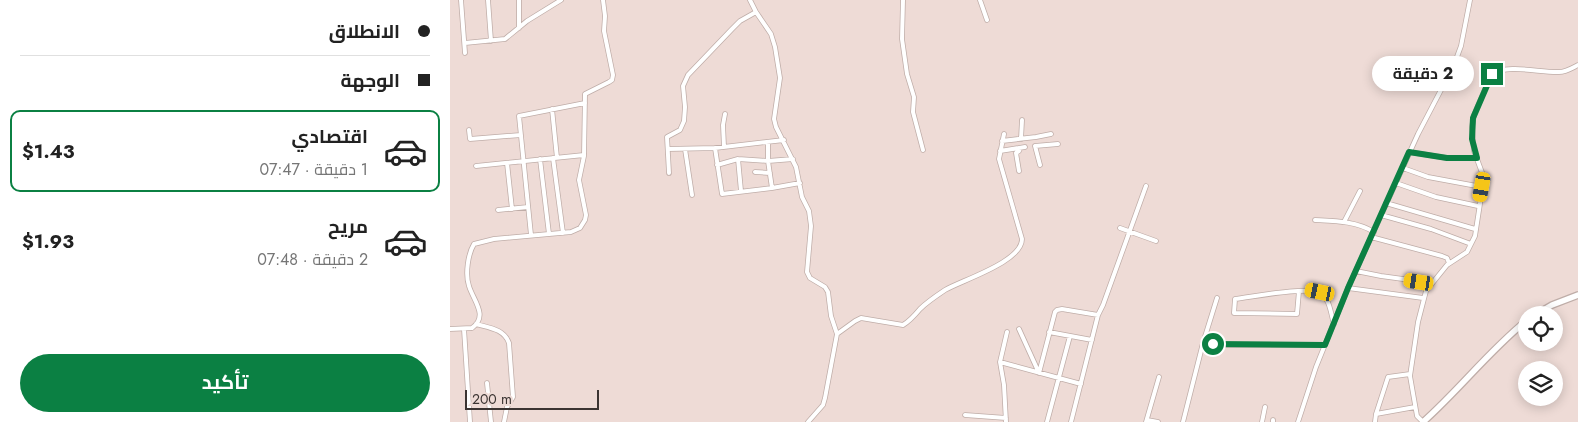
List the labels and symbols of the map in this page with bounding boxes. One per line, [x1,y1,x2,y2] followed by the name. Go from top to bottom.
[1372,56,1474,92] callout: 2 دقيقة
[1481,63,1503,85] route end
[1472,171,1491,203] car
[1403,272,1434,292] car
[1303,282,1336,302] car
[1202,333,1224,355] route start
[465,387,599,410] scale bar

